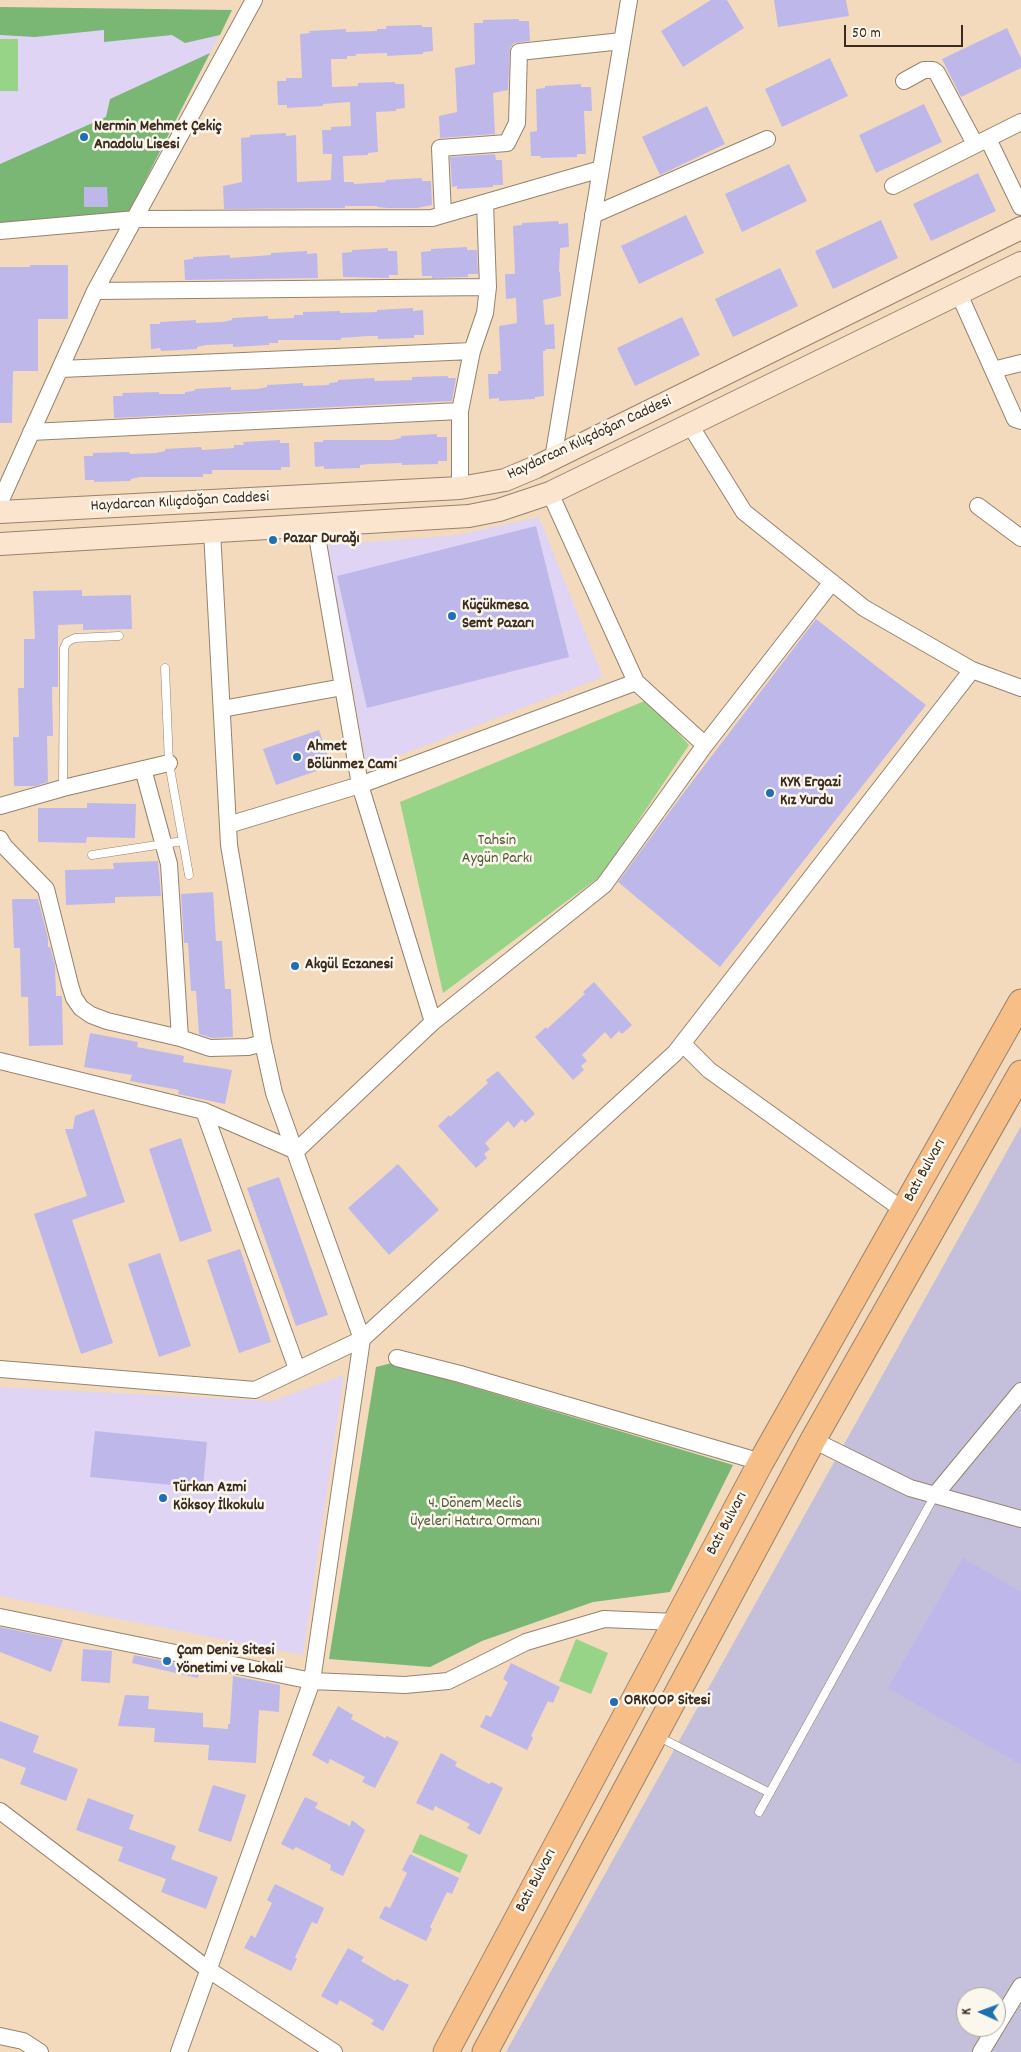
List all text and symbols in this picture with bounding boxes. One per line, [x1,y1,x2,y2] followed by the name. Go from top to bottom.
[846,15,965,47] scale bar
[852,23,881,45] text: 50 m
[94,118,222,156] place label: Nermin Mehmet Çekiç Anadolu Lisesi
[78,131,90,143] marker: Nermin Mehmet Çekiç Anadolu Lisesi
[505,392,675,486] street label: Haydarcan Kılıçdoğan Caddesi
[90,489,270,517] street label: Haydarcan Kılıçdoğan Caddesi
[283,530,359,550] place label: Pazar Durağı
[267,534,279,546] marker: Pazar Durağı
[462,597,534,635] place label: Küçükmesa Semt Pazarı
[446,610,458,622] marker: Küçükmesa Semt Pazarı
[307,738,397,776] place label: Ahmet Bölünmez Cami
[291,751,303,763] marker: Ahmet Bölünmez Cami
[780,774,841,812] place label: KYK Ergazi Kız Yurdu
[764,787,776,799] marker: KYK Ergazi Kız Yurdu
[462,832,532,870] park label: Tahsin Aygün Parkı
[305,956,393,976] place label: Akgül Eczanesi
[289,960,301,972] marker: Akgül Eczanesi
[901,1136,951,1206] street label: Batı Bulvarı
[173,1479,264,1517] place label: Türkan Azmi Köksoy İlkokulu
[703,1489,753,1559] street label: Batı Bulvarı
[157,1492,169,1504] marker: Türkan Azmi Köksoy İlkokulu
[410,1495,540,1533] park label: 4. Dönem Meclis Üyeleri Hatıra Ormanı
[177,1642,283,1680] place label: Çam Deniz Sitesi Yönetimi ve Lokali
[161,1655,173,1667] marker: Çam Deniz Sitesi Yönetimi ve Lokali
[624,1692,710,1712] place label: ORKOOP Sitesi
[608,1696,620,1708] marker: ORKOOP Sitesi
[512,1846,562,1916] street label: Batı Bulvarı
[956,1987,1006,2037] north arrow
[957,2008,977,2015] text: K

